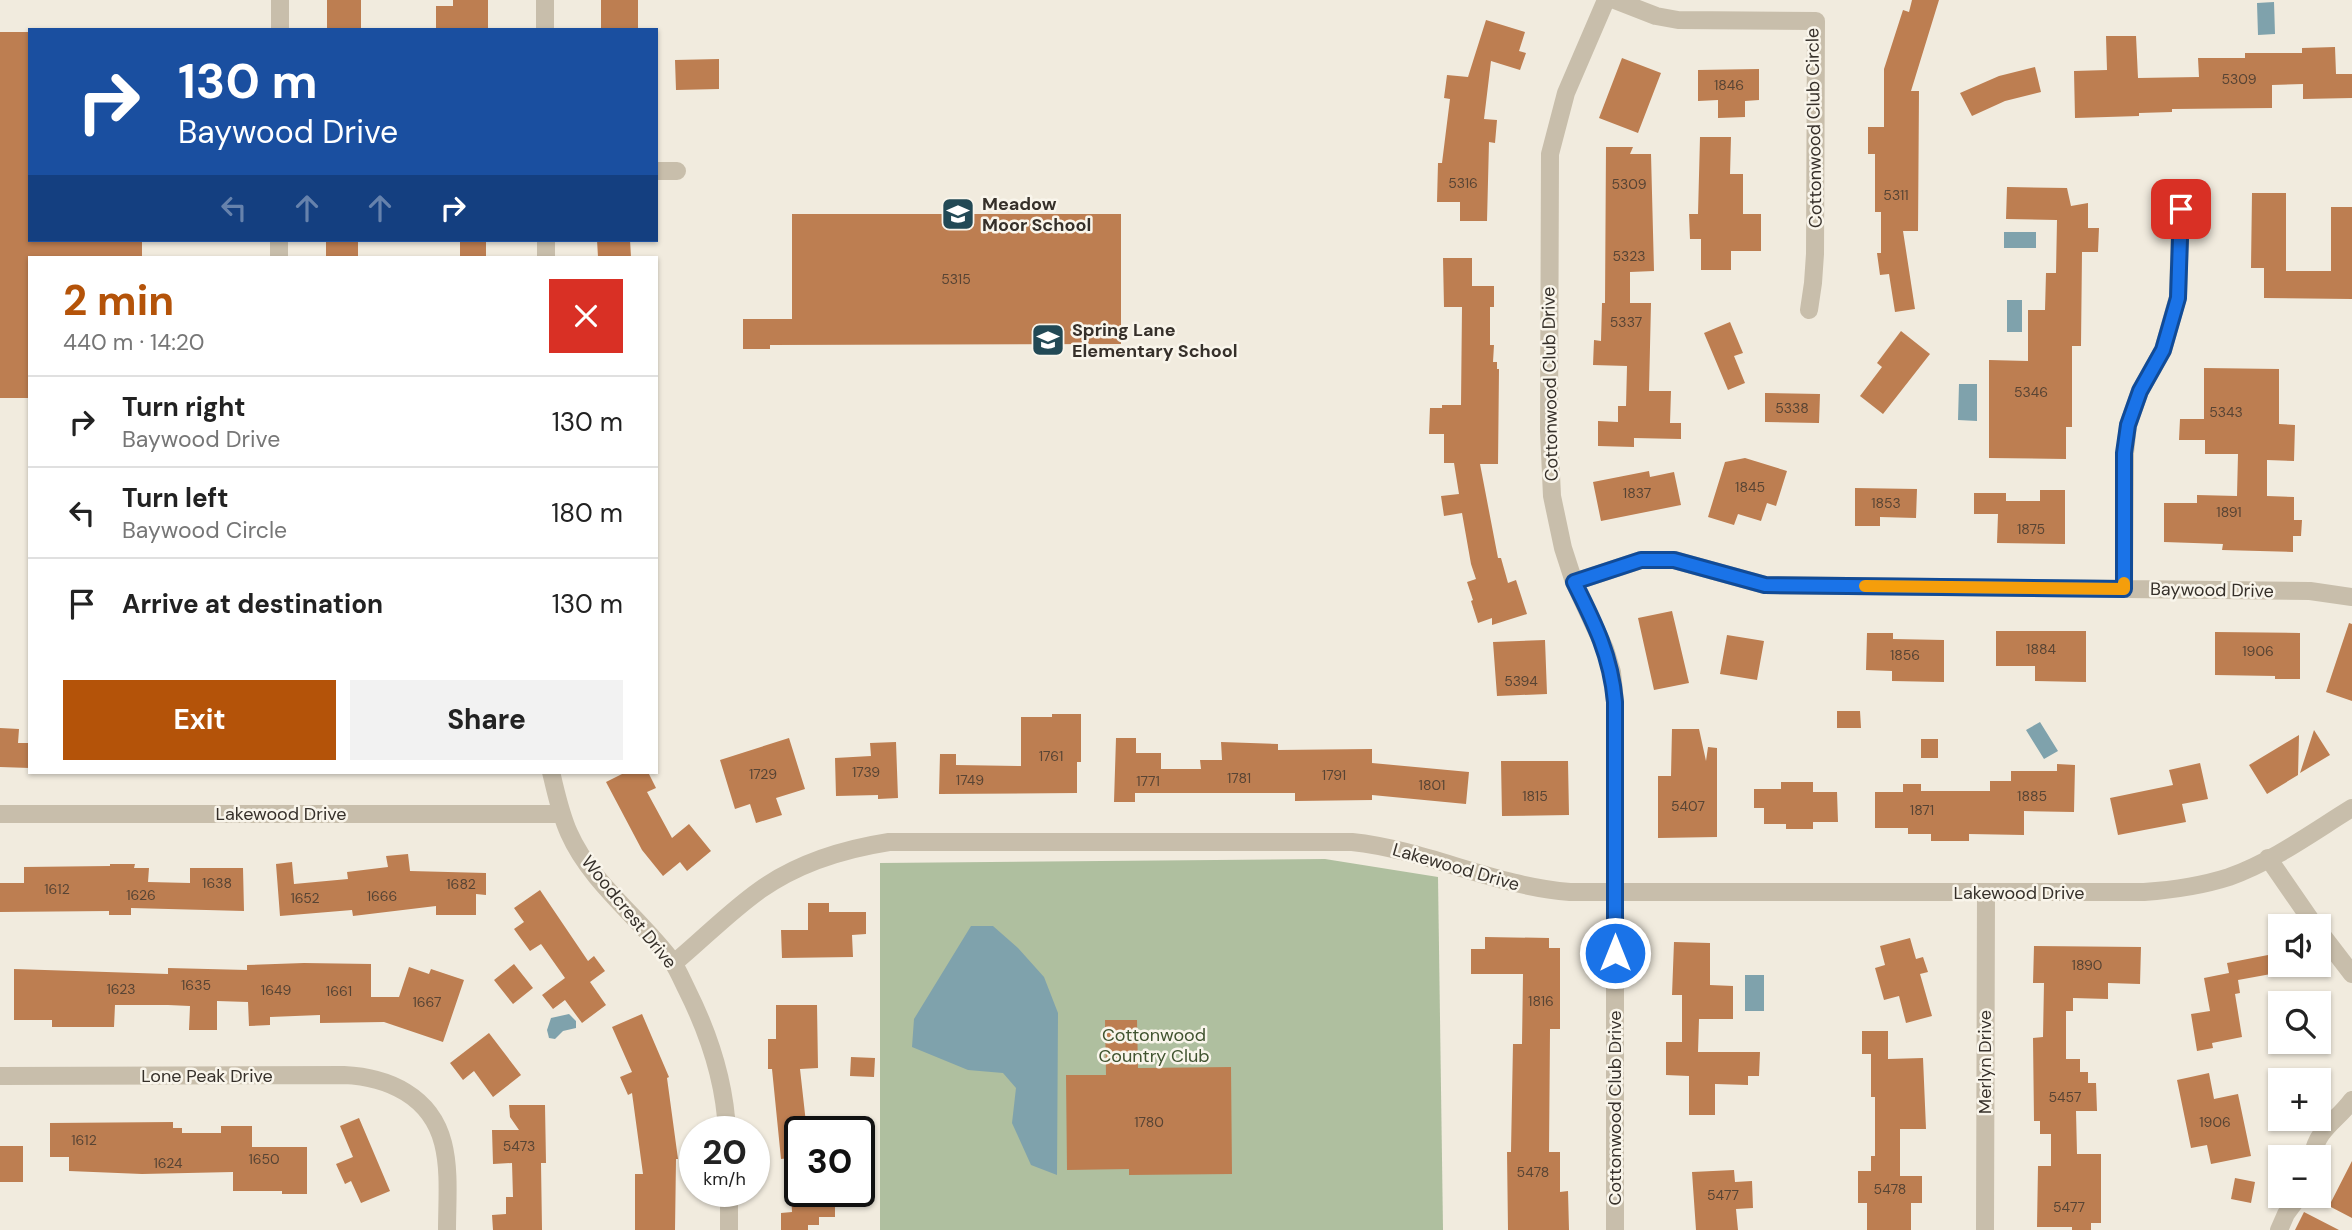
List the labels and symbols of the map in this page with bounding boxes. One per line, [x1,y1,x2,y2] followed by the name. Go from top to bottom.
[1800,28,1828,228] street label: Cottonwood Club Circle
[2221,70,2257,88] house number: 5309
[1714,76,1744,94] house number: 1846
[1448,174,1478,192] house number: 5316
[1611,175,1647,193] house number: 5309
[2151,179,2211,239] pin
[1883,186,1909,204] house number: 5311
[982,192,1091,237] place label: Meadow Moor School
[939,195,977,233] school or university icon: Meadow Moor School
[1612,247,1646,265] house number: 5323
[941,270,971,288] house number: 5315
[1536,286,1564,482] street label: Cottonwood Club Drive
[1610,313,1642,331] house number: 5337
[1072,318,1238,363] place label: Spring Lane Elementary School
[1029,321,1067,359] school or university icon: Spring Lane Elementary School
[2014,383,2048,401] house number: 5346
[1775,399,1809,417] house number: 5338
[2209,403,2243,421] house number: 5343
[1735,478,1765,496] house number: 1845
[1623,484,1651,502] house number: 1837
[1871,494,1901,512] house number: 1853
[2216,503,2242,521] house number: 1891
[2017,520,2045,538] house number: 1875
[2150,577,2274,603] street label: Baywood Drive
[2026,640,2056,658] house number: 1884
[2242,642,2274,660] house number: 1906
[1890,646,1920,664] house number: 1856
[1504,672,1538,690] house number: 5394
[1039,747,1063,765] house number: 1761
[852,763,880,781] house number: 1739
[749,765,777,783] house number: 1729
[1322,766,1346,784] house number: 1791
[1227,769,1251,787] house number: 1781
[956,771,984,789] house number: 1749
[1136,772,1160,790] house number: 1771
[1419,776,1445,794] house number: 1801
[1522,787,1548,805] house number: 1815
[2017,787,2047,805] house number: 1885
[1671,797,1705,815] house number: 5407
[1910,801,1934,819] house number: 1871
[215,802,347,826] street label: Lakewood Drive
[1390,837,1522,897] street label: Lakewood Drive
[576,850,682,974] street label: Woodcrest Drive
[202,874,232,892] house number: 1638
[446,875,476,893] house number: 1682
[44,880,70,898] house number: 1612
[1953,881,2085,905] street label: Lakewood Drive
[126,886,156,904] house number: 1626
[367,887,397,905] house number: 1666
[290,889,320,907] house number: 1652
[1578,916,1652,990] position arrow
[2072,956,2102,974] house number: 1890
[181,976,211,994] house number: 1635
[106,980,136,998] house number: 1623
[261,981,291,999] house number: 1649
[326,982,352,1000] house number: 1661
[1528,992,1554,1010] house number: 1816
[412,993,442,1011] house number: 1667
[1973,1010,1997,1114] street label: Merlyn Drive
[1603,1011,1627,1205] street label: Cottonwood Club Drive
[1098,1023,1210,1068] park label: Cottonwood Country Club
[141,1064,273,1088] street label: Lone Peak Drive
[2049,1088,2081,1106] house number: 5457
[1134,1113,1164,1131] house number: 1780
[2199,1113,2231,1131] house number: 1906
[784,1116,875,1207] speed limit sign: 30
[71,1131,97,1149] house number: 1612
[503,1137,535,1155] house number: 5473
[249,1150,280,1168] house number: 1650
[153,1154,183,1172] house number: 1624
[1517,1163,1549,1181] house number: 5478
[1874,1180,1906,1198] house number: 5478
[1707,1186,1739,1204] house number: 5477
[2053,1198,2085,1216] house number: 5477

